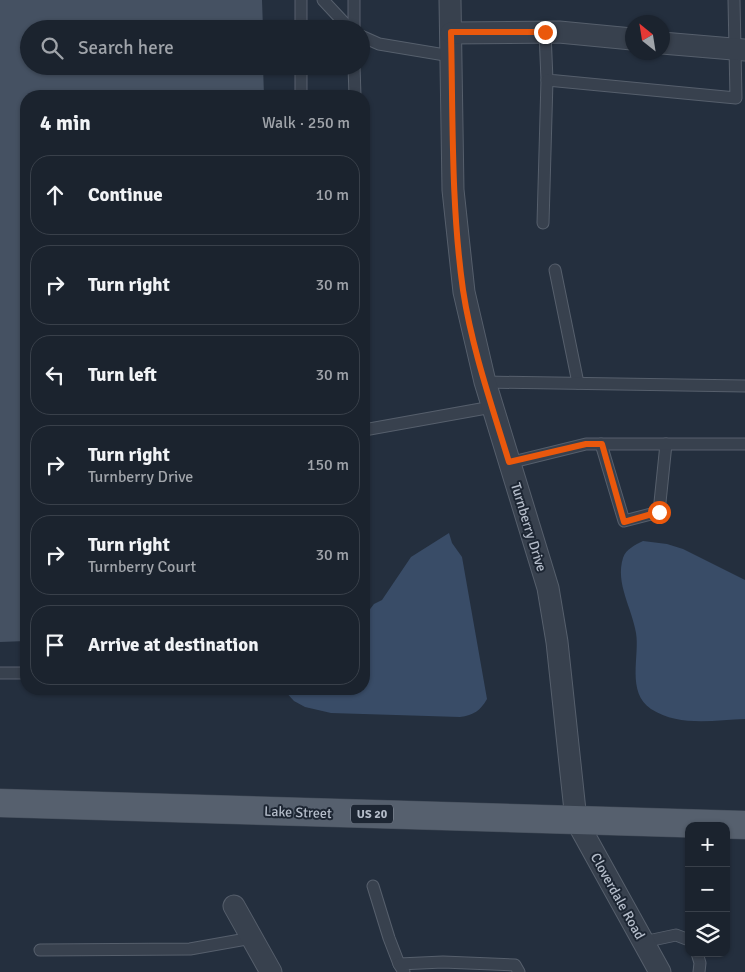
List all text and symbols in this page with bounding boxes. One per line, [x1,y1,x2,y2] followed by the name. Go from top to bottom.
[625,15,670,60] north arrow
[20,20,370,75] search box
[534,21,557,44] route end
[38,34,66,62] icon: search
[78,36,174,60] text: Search here
[40,110,91,136] text: 4 min
[262,113,350,133] text: Walk · 250 m
[41,181,69,209] icon: ahead
[88,183,163,207] text: Continue
[315,185,349,205] text: 10 m
[41,271,69,299] icon: right
[88,273,170,297] text: Turn right
[315,275,349,295] text: 30 m
[41,361,69,389] icon: left
[88,363,157,387] text: Turn left
[315,365,349,385] text: 30 m
[88,443,170,467] text: Turn right
[41,451,69,479] icon: right
[307,455,349,475] text: 150 m
[88,467,193,487] text: Turnberry Drive
[507,481,550,574] street label: Turnberry Drive
[648,501,671,524] route start
[88,533,170,557] text: Turn right
[41,541,69,569] icon: right
[315,545,349,565] text: 30 m
[88,557,196,577] text: Turnberry Court
[41,631,69,659] icon: arrive
[88,633,259,657] text: Arrive at destination
[264,803,332,822] street label: Lake Street
[351,804,393,824] road number: US 20
[685,822,730,957] map controls
[685,822,730,867] button: +
[587,850,648,942] street label: Cloverdale Road
[685,867,730,912] button: −
[685,912,730,957] button: layers

